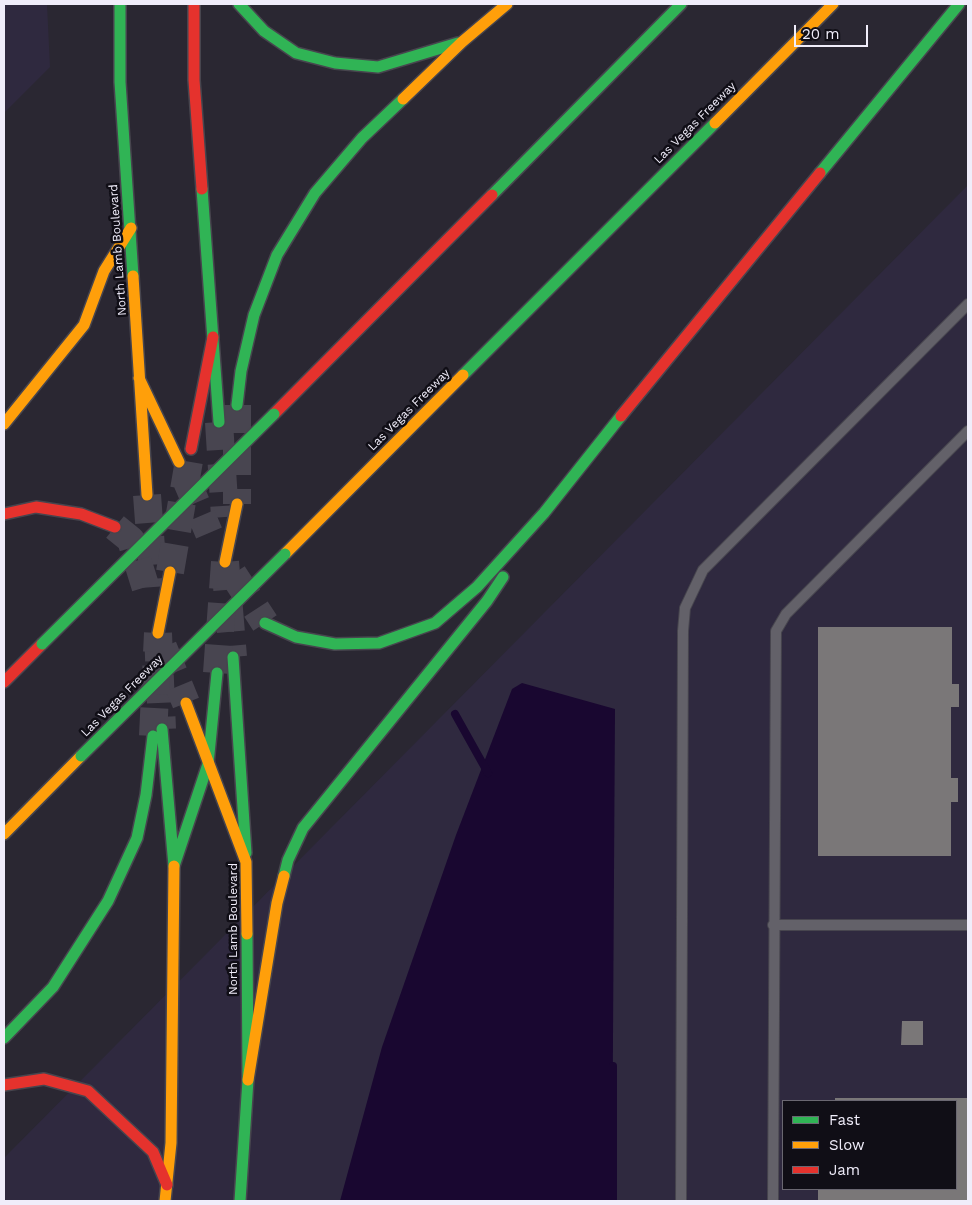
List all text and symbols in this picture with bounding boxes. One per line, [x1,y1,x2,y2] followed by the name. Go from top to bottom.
[797,15,871,47] scale bar
[802,25,840,43] text: 20 m
[651,79,739,167] street label: Las Vegas Freeway
[106,184,130,316] street label: North Lamb Boulevard
[365,366,453,454] street label: Las Vegas Freeway
[78,652,166,740] street label: Las Vegas Freeway
[226,863,240,995] street label: North Lamb Boulevard
[782,1100,957,1190] legend
[829,1111,860,1129] text: Fast
[829,1136,865,1154] text: Slow
[829,1161,860,1179] text: Jam

